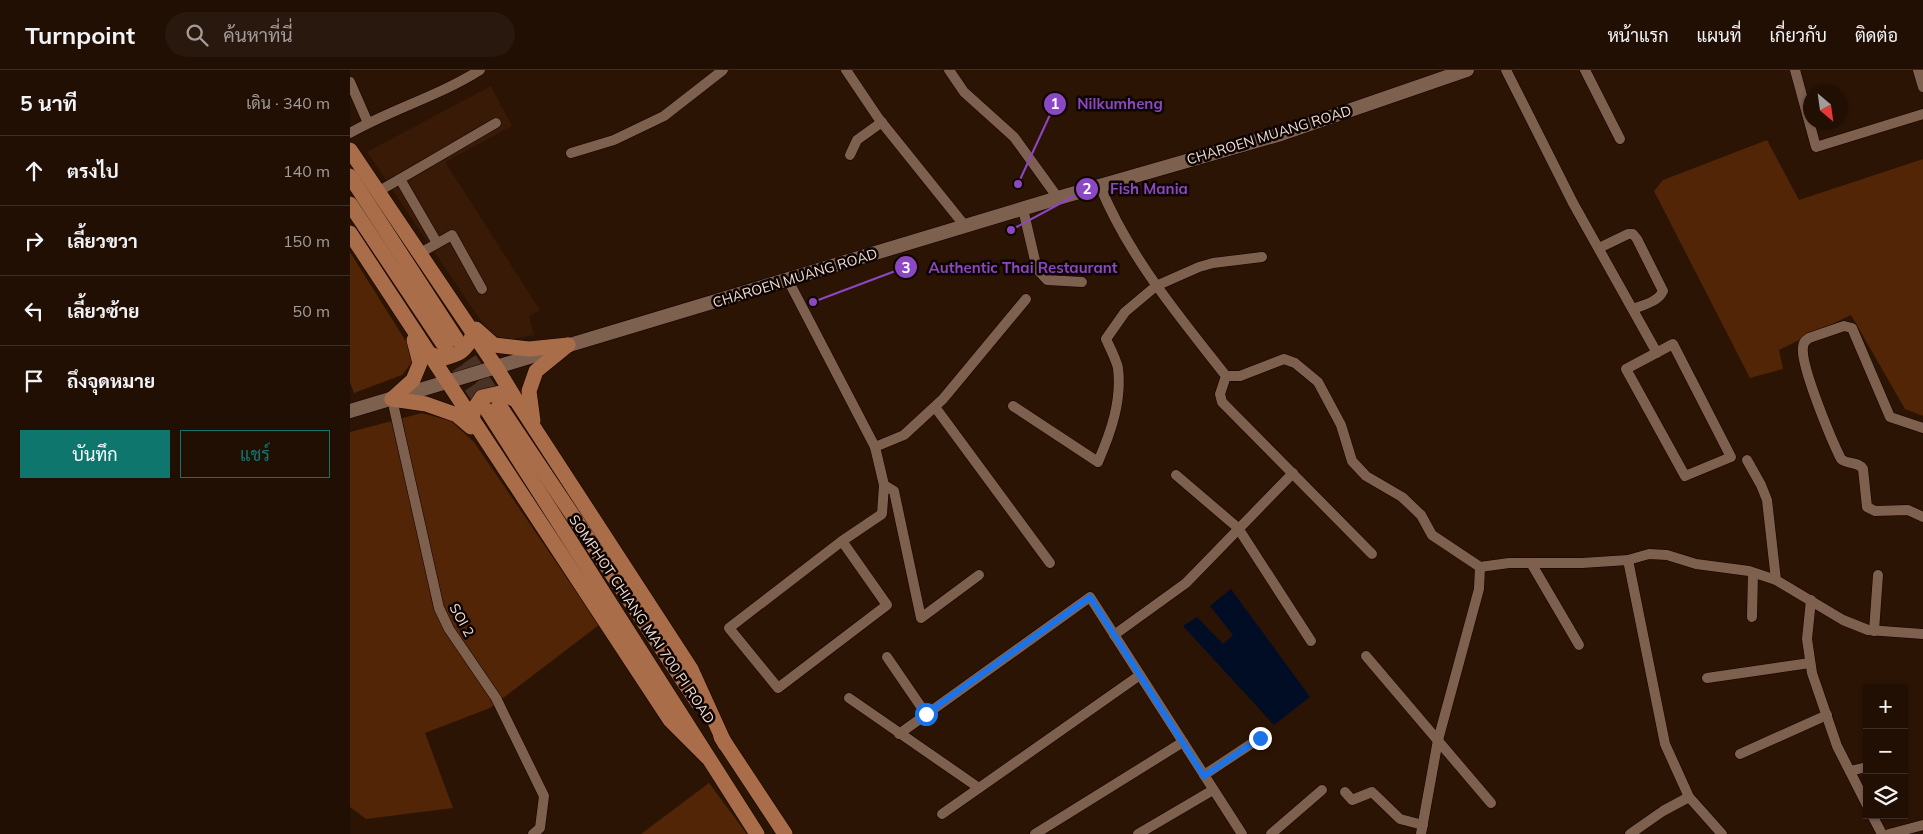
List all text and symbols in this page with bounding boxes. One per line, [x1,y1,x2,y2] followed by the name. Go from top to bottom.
[165,12,515,57] search box
[25,20,135,50] text: Turnpoint
[183,21,211,49] icon: search
[223,23,293,47] text: ค้นหาที่นี่
[1607,24,1669,47] text: หน้าแรก
[1697,24,1741,47] text: แผนที่
[1769,24,1827,47] text: เกี่ยวกับ
[1855,24,1898,47] text: ติดต่อ
[1803,85,1848,130] north arrow
[1042,89,1173,119] callout: Nilkumheng
[20,90,77,116] text: 5 นาที
[246,93,330,113] text: เดิน · 340 m
[1050,94,1060,113] text: 1
[1077,94,1163,113] text: Nilkumheng
[1185,101,1353,169] street label: CHAROEN MUANG ROAD
[20,157,48,185] icon: ahead
[67,159,119,183] text: ตรงไป
[283,161,330,181] text: 140 m
[1075,174,1198,204] callout: Fish Mania
[1082,179,1092,198] text: 2
[1110,179,1188,198] text: Fish Mania
[20,227,48,255] icon: right
[67,229,138,253] text: เลี้ยวขวา
[283,231,330,251] text: 150 m
[711,244,879,312] street label: CHAROEN MUANG ROAD
[894,252,1128,282] callout: Authentic Thai Restaurant
[901,258,911,277] text: 3
[929,258,1118,277] text: Authentic Thai Restaurant
[20,297,48,325] icon: left
[67,299,139,323] text: เลี้ยวซ้าย
[293,301,330,321] text: 50 m
[20,367,48,395] icon: arrive
[67,369,155,393] text: ถึงจุดหมาย
[20,430,170,478] button: บันทึก
[180,430,330,478] button: แชร์
[565,511,719,727] street label: SOMPHOT CHIANG MAI 700 PI ROAD
[446,600,478,640] street label: SOI 2
[1863,684,1908,819] map controls
[1863,684,1908,729] button: +
[915,703,938,726] route start
[1249,727,1272,750] route end
[1863,729,1908,774] button: −
[1863,774,1908,819] button: layers

